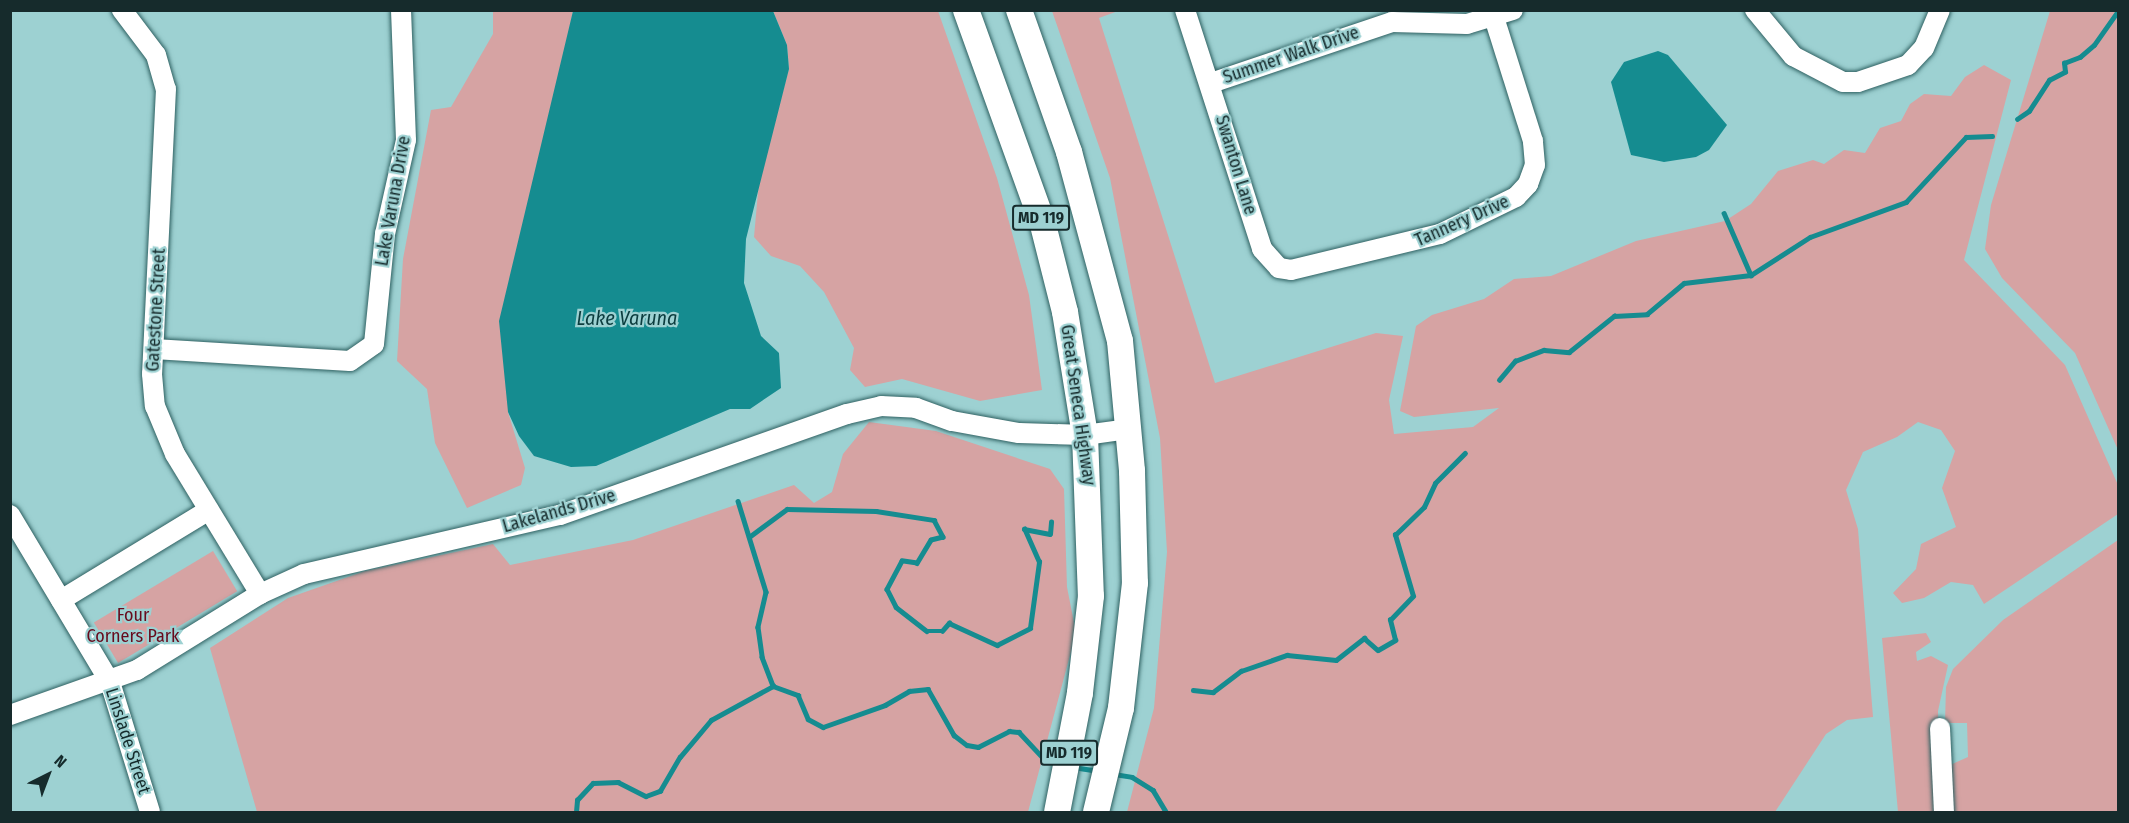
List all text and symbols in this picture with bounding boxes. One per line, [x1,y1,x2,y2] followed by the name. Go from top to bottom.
[1220,22,1362,88] street label: Summer Walk Drive
[1211,113,1261,217] street label: Swanton Lane
[371,134,415,268] street label: Lake Varuna Drive
[1412,191,1512,251] street label: Tannery Drive
[1011,205,1071,231] road number: MD 119
[142,248,170,372] street label: Gatestone Street
[577,306,677,330] water label: Lake Varuna
[1056,323,1100,487] street label: Great Seneca Highway
[500,485,618,537] street label: Lakelands Drive
[87,605,179,648] park label: Four Corners Park
[101,685,155,797] street label: Linslade Street
[1039,740,1099,766] road number: MD 119
[18,745,78,805] north arrow
[50,751,70,772] text: N

